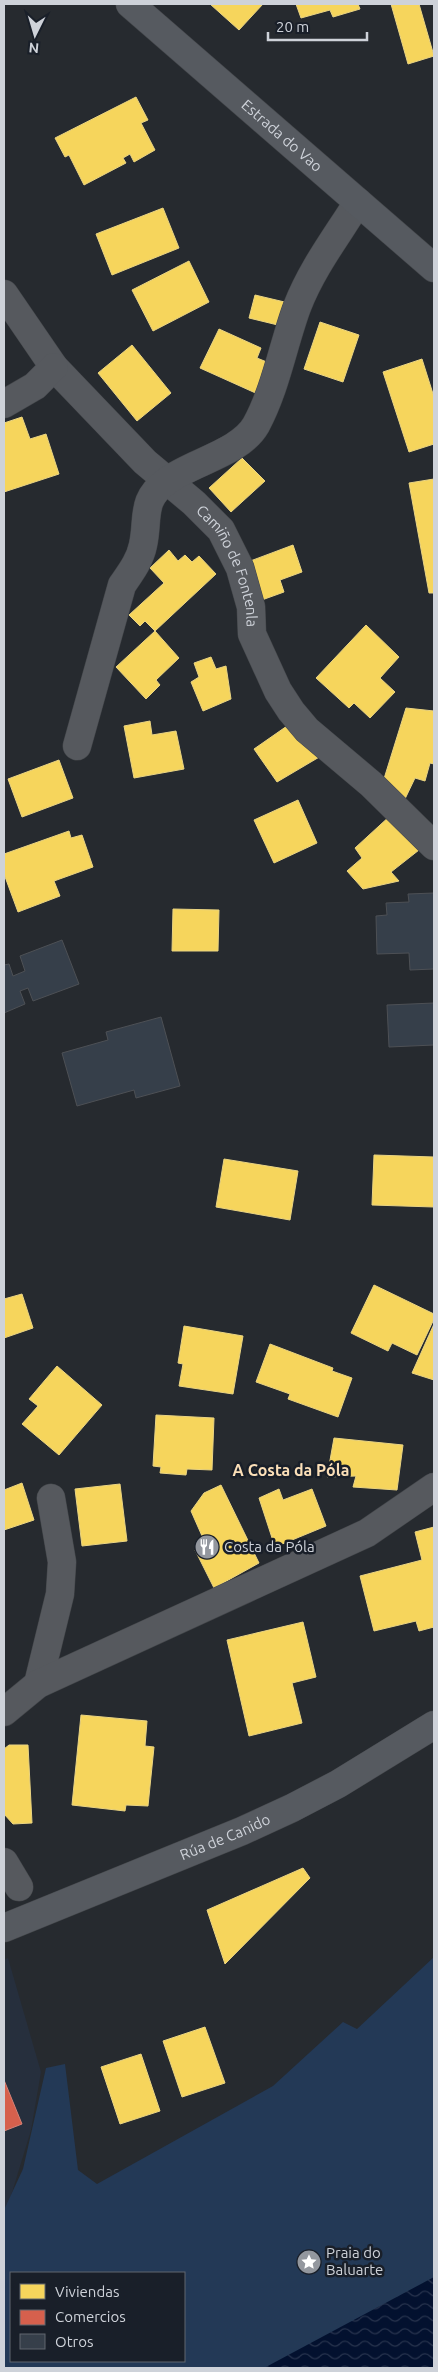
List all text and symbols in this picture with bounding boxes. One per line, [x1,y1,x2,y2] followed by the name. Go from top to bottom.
[10,10,60,60] north arrow
[268,10,367,42] scale bar
[276,18,309,35] text: 20 m
[28,40,40,56] text: N
[238,96,326,175] street label: Estrada do Vao
[193,501,261,627] street label: Camiño de Fontenla
[233,1461,349,1479] district label: A Costa da Póla
[194,1534,220,1560] restaurant icon: Costa da Póla
[224,1538,315,1555] place label: Costa da Póla
[177,1810,273,1863] street label: Rúa de Canido
[326,2244,383,2278] place label: Praia do Baluarte
[296,2249,322,2275] place icon: Praia do Baluarte
[10,2272,185,2362] legend
[55,2283,119,2300] text: Viviendas
[55,2308,126,2325] text: Comercios
[55,2333,94,2350] text: Otros

